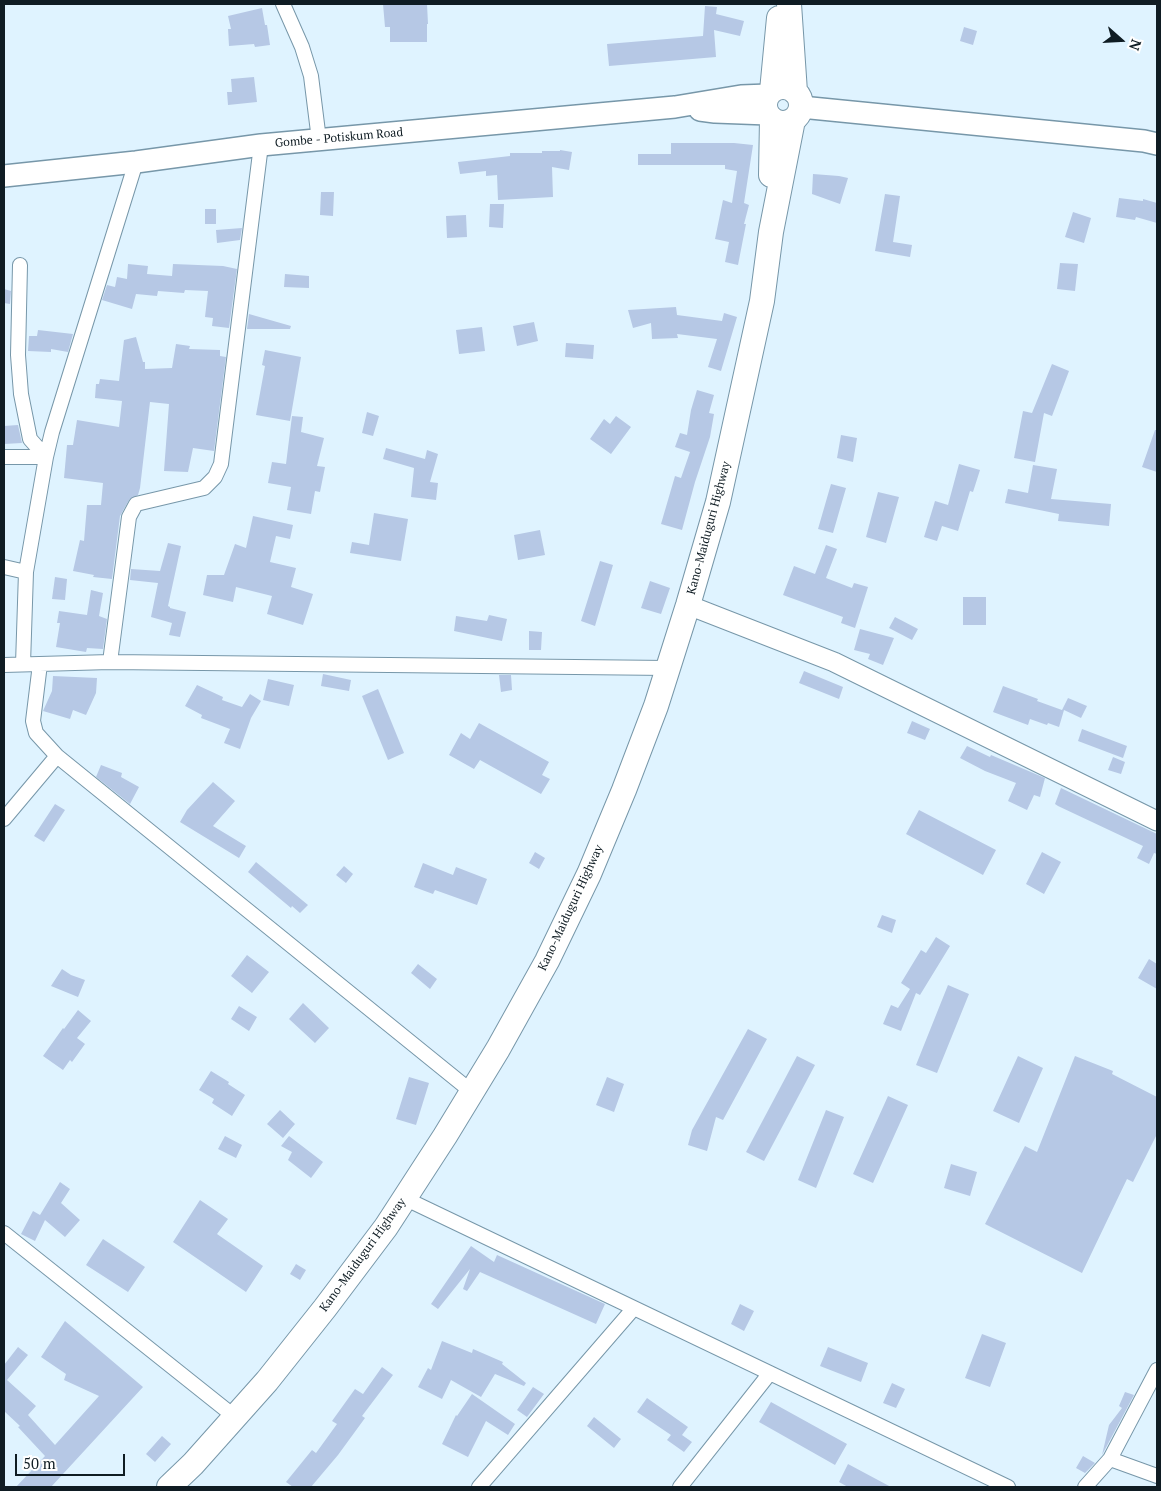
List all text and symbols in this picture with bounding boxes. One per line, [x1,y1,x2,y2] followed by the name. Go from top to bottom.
[1096,15,1146,65] north arrow
[1125,37,1146,53] text: N
[274,125,404,151] street label: Gombe - Potiskum Road
[684,460,734,596] street label: Kano-Maiduguri Highway
[535,843,607,973] street label: Kano-Maiduguri Highway
[317,1195,409,1315] street label: Kano-Maiduguri Highway
[18,1444,128,1476] scale bar
[23,1453,56,1473] text: 50 m

